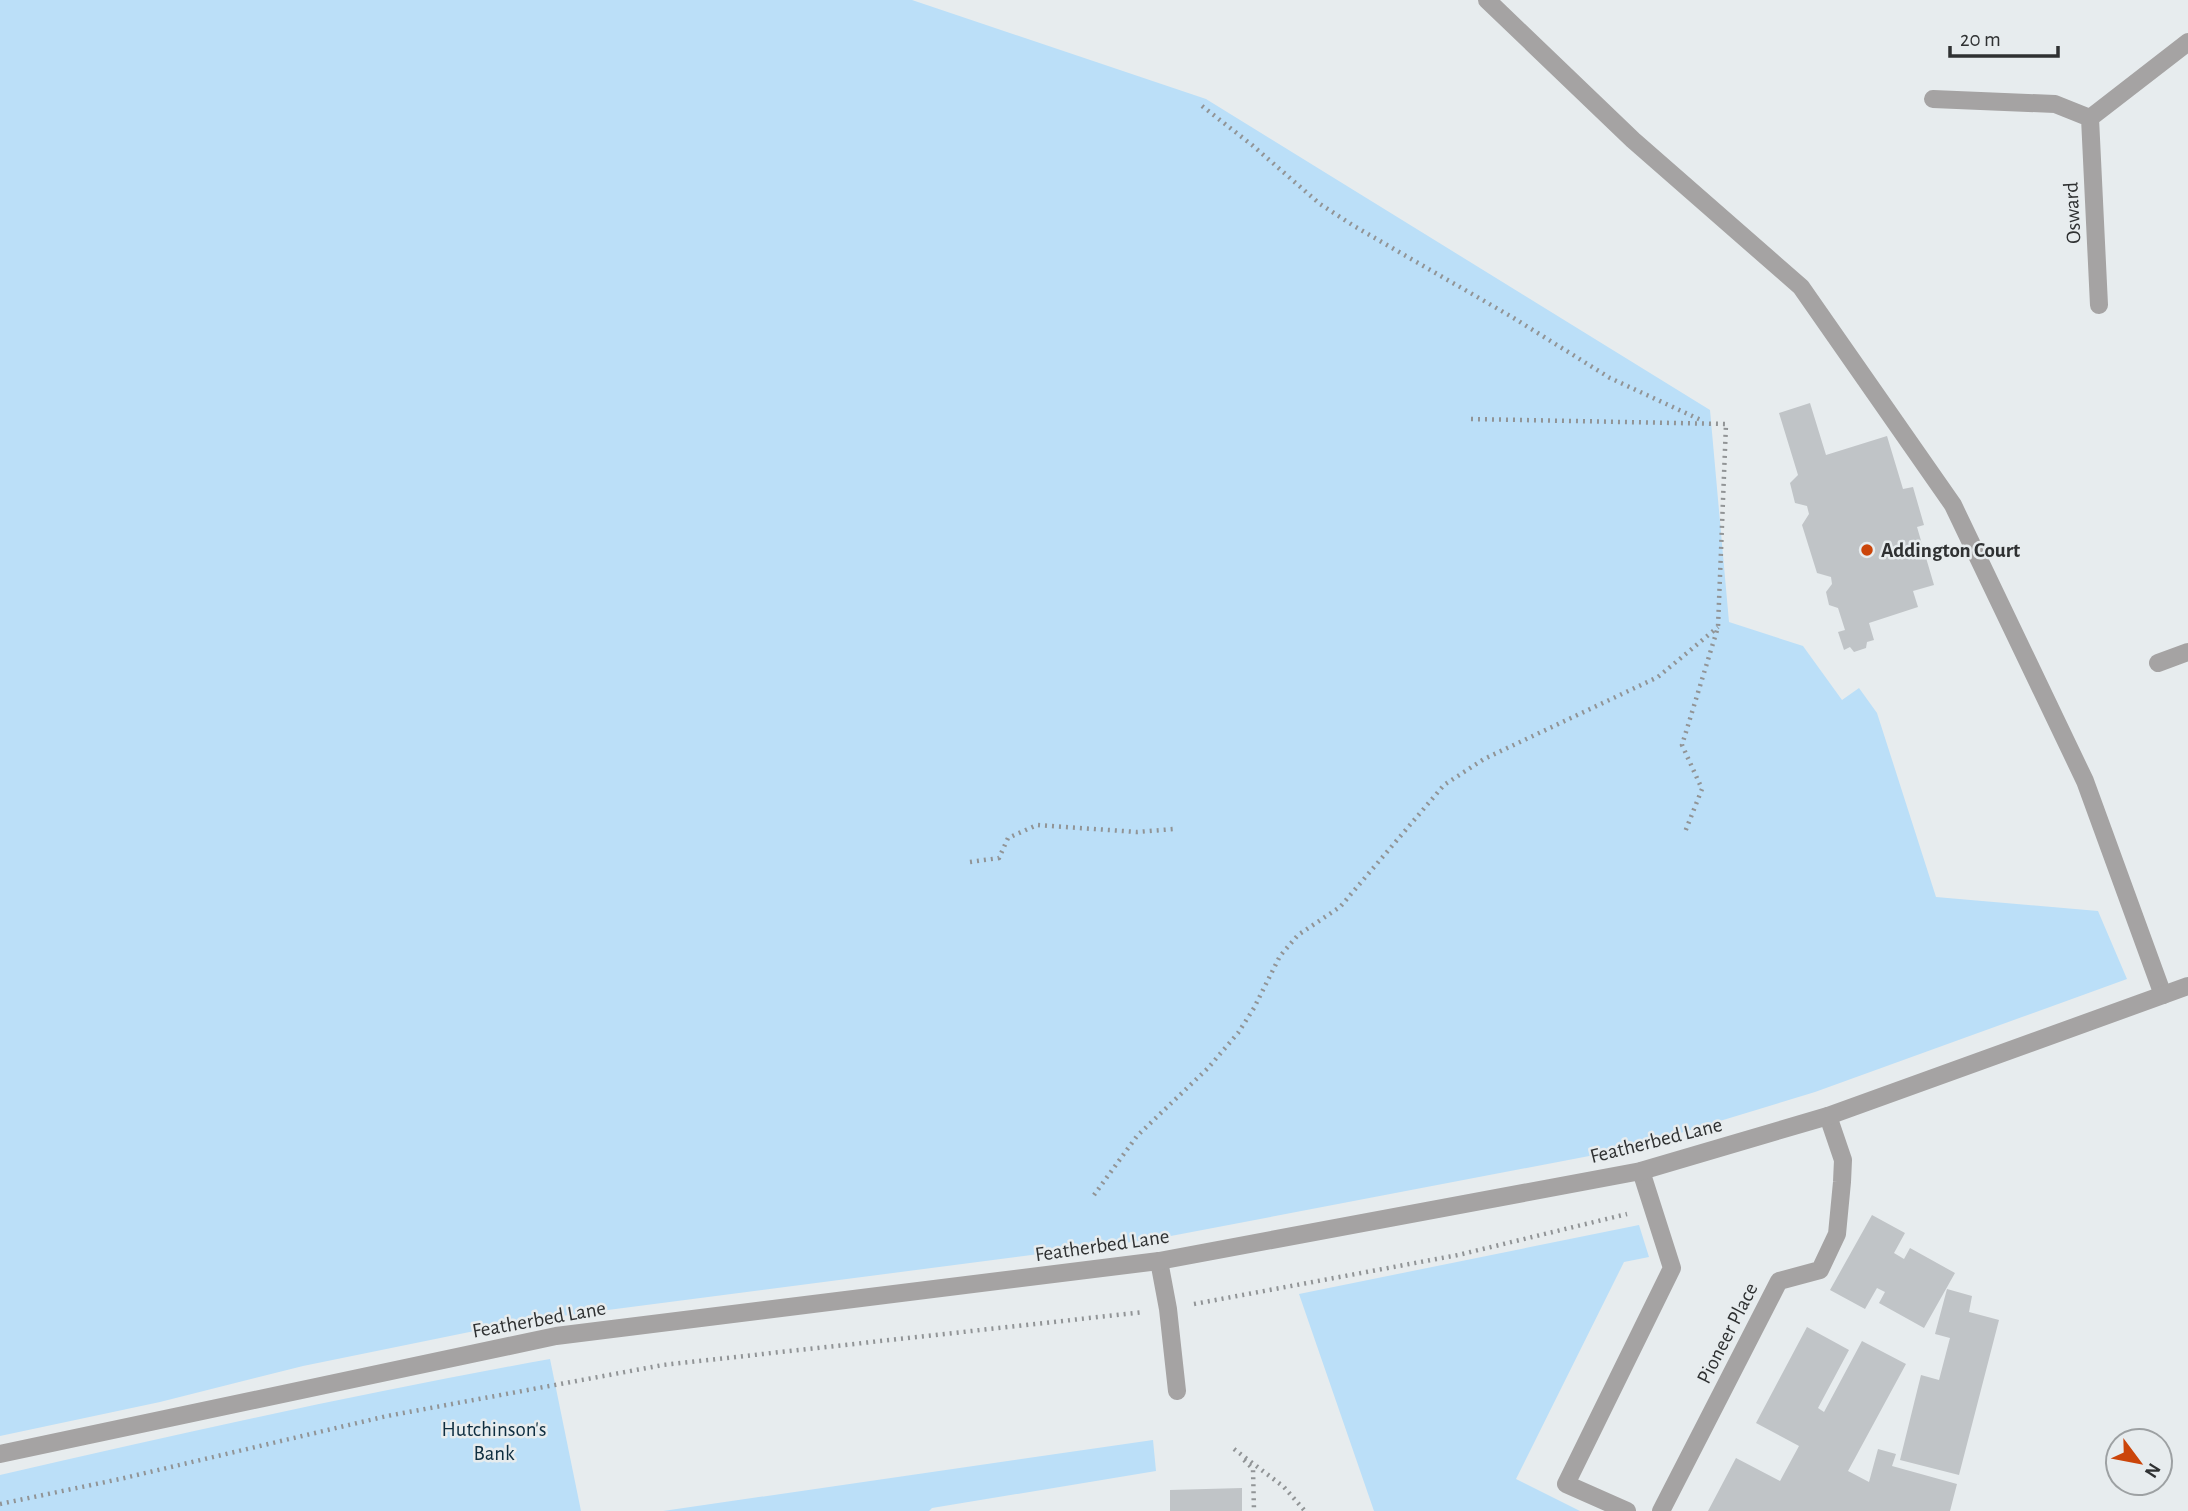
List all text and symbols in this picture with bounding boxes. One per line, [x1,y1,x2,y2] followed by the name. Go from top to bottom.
[1950,14,2058,58] scale bar
[1960,29,2001,50] text: 20 m
[2060,181,2085,245] street label: Osward
[1881,540,2020,561] place label: Addington Court
[1859,542,1875,558] marker: Addington Court
[1588,1114,1724,1167] street label: Featherbed Lane
[1034,1226,1171,1265] street label: Featherbed Lane
[1693,1279,1762,1387] street label: Pioneer Place
[471,1297,608,1342] street label: Featherbed Lane
[442,1419,546,1464] park label: Hutchinson's Bank
[2104,1427,2174,1497] north arrow
[2141,1460,2164,1481] text: N

